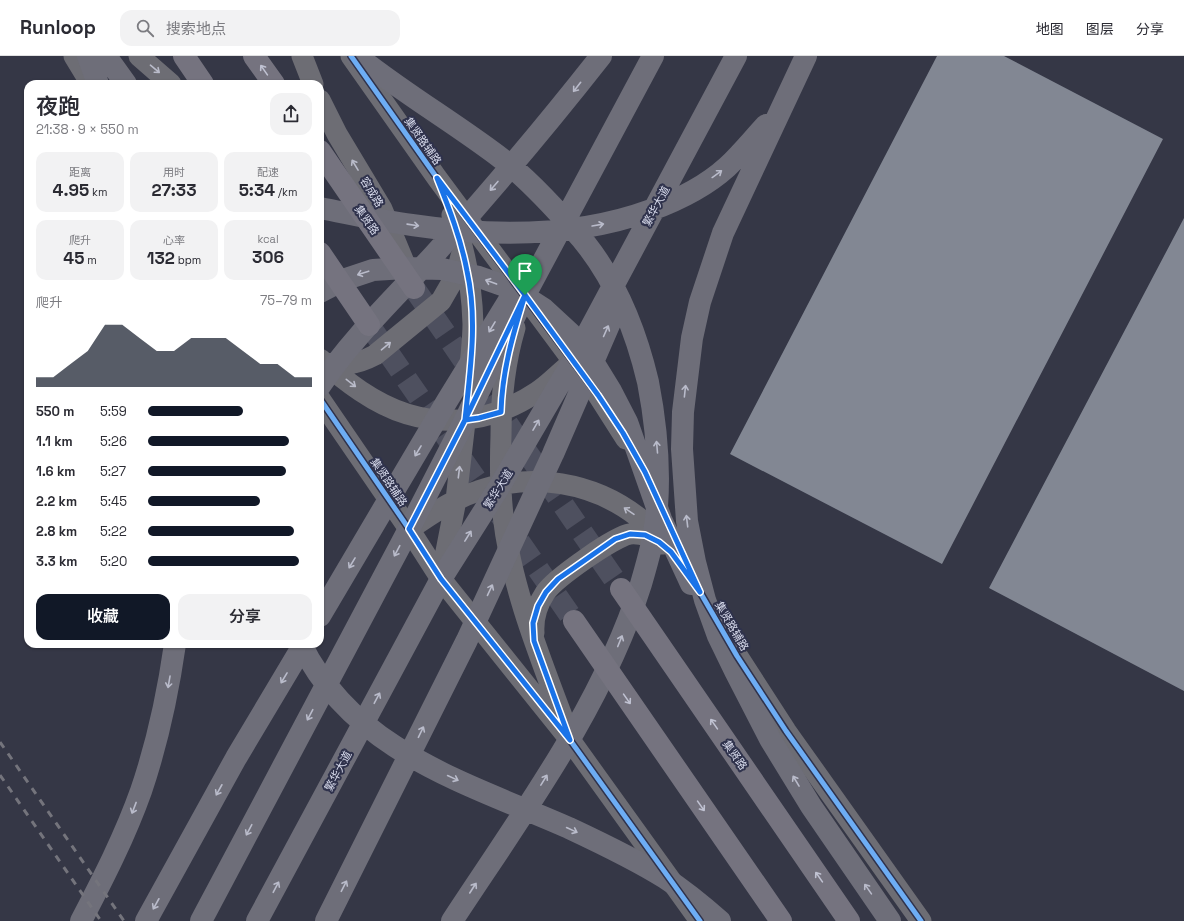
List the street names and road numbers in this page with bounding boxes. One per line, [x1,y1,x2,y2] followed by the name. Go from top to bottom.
[401,114,445,168] street label: 集贤路辅路
[358,174,386,210] street label: 容成路
[639,183,673,229] street label: 繁华大道
[352,202,382,238] street label: 集贤路
[368,455,410,509] street label: 集贤路辅路
[480,467,516,511] street label: 繁华大道
[712,599,752,653] street label: 集贤路辅路
[720,737,750,773] street label: 集贤路
[321,748,355,794] street label: 繁华大道

